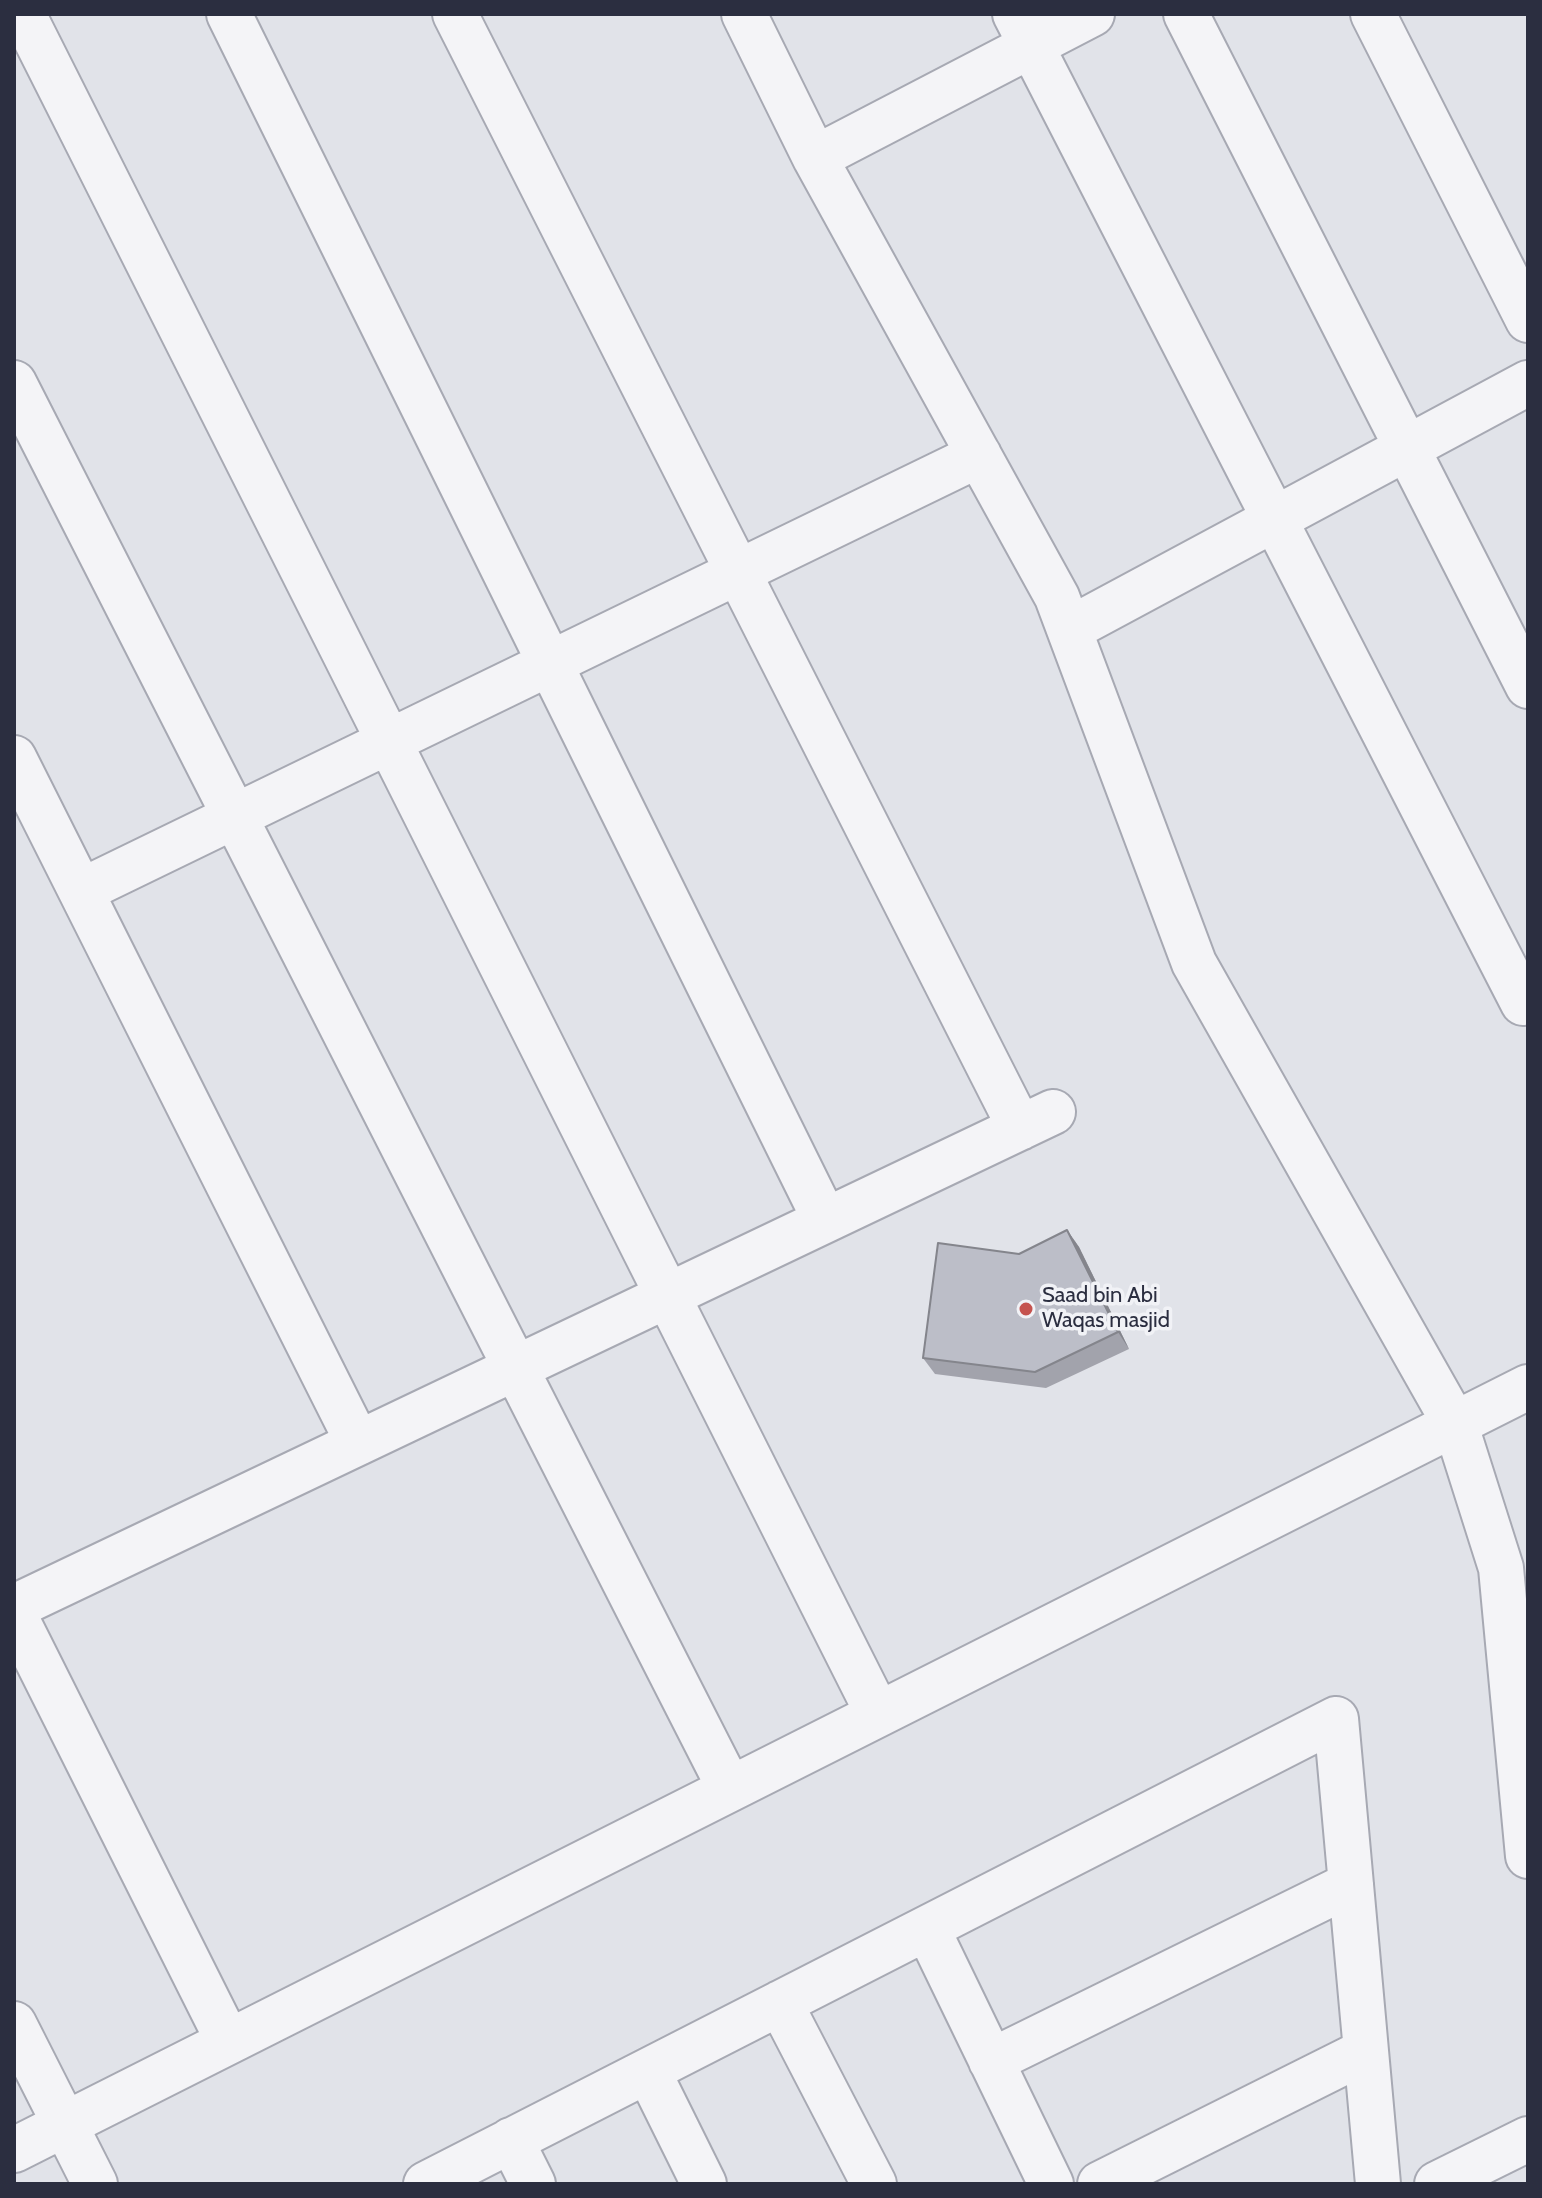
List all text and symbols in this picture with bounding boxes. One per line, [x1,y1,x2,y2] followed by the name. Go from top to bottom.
[1042,1283,1170,1334] place label: Saad bin Abi Waqas masjid
[1017,1300,1035,1318] marker: Saad bin Abi Waqas masjid

